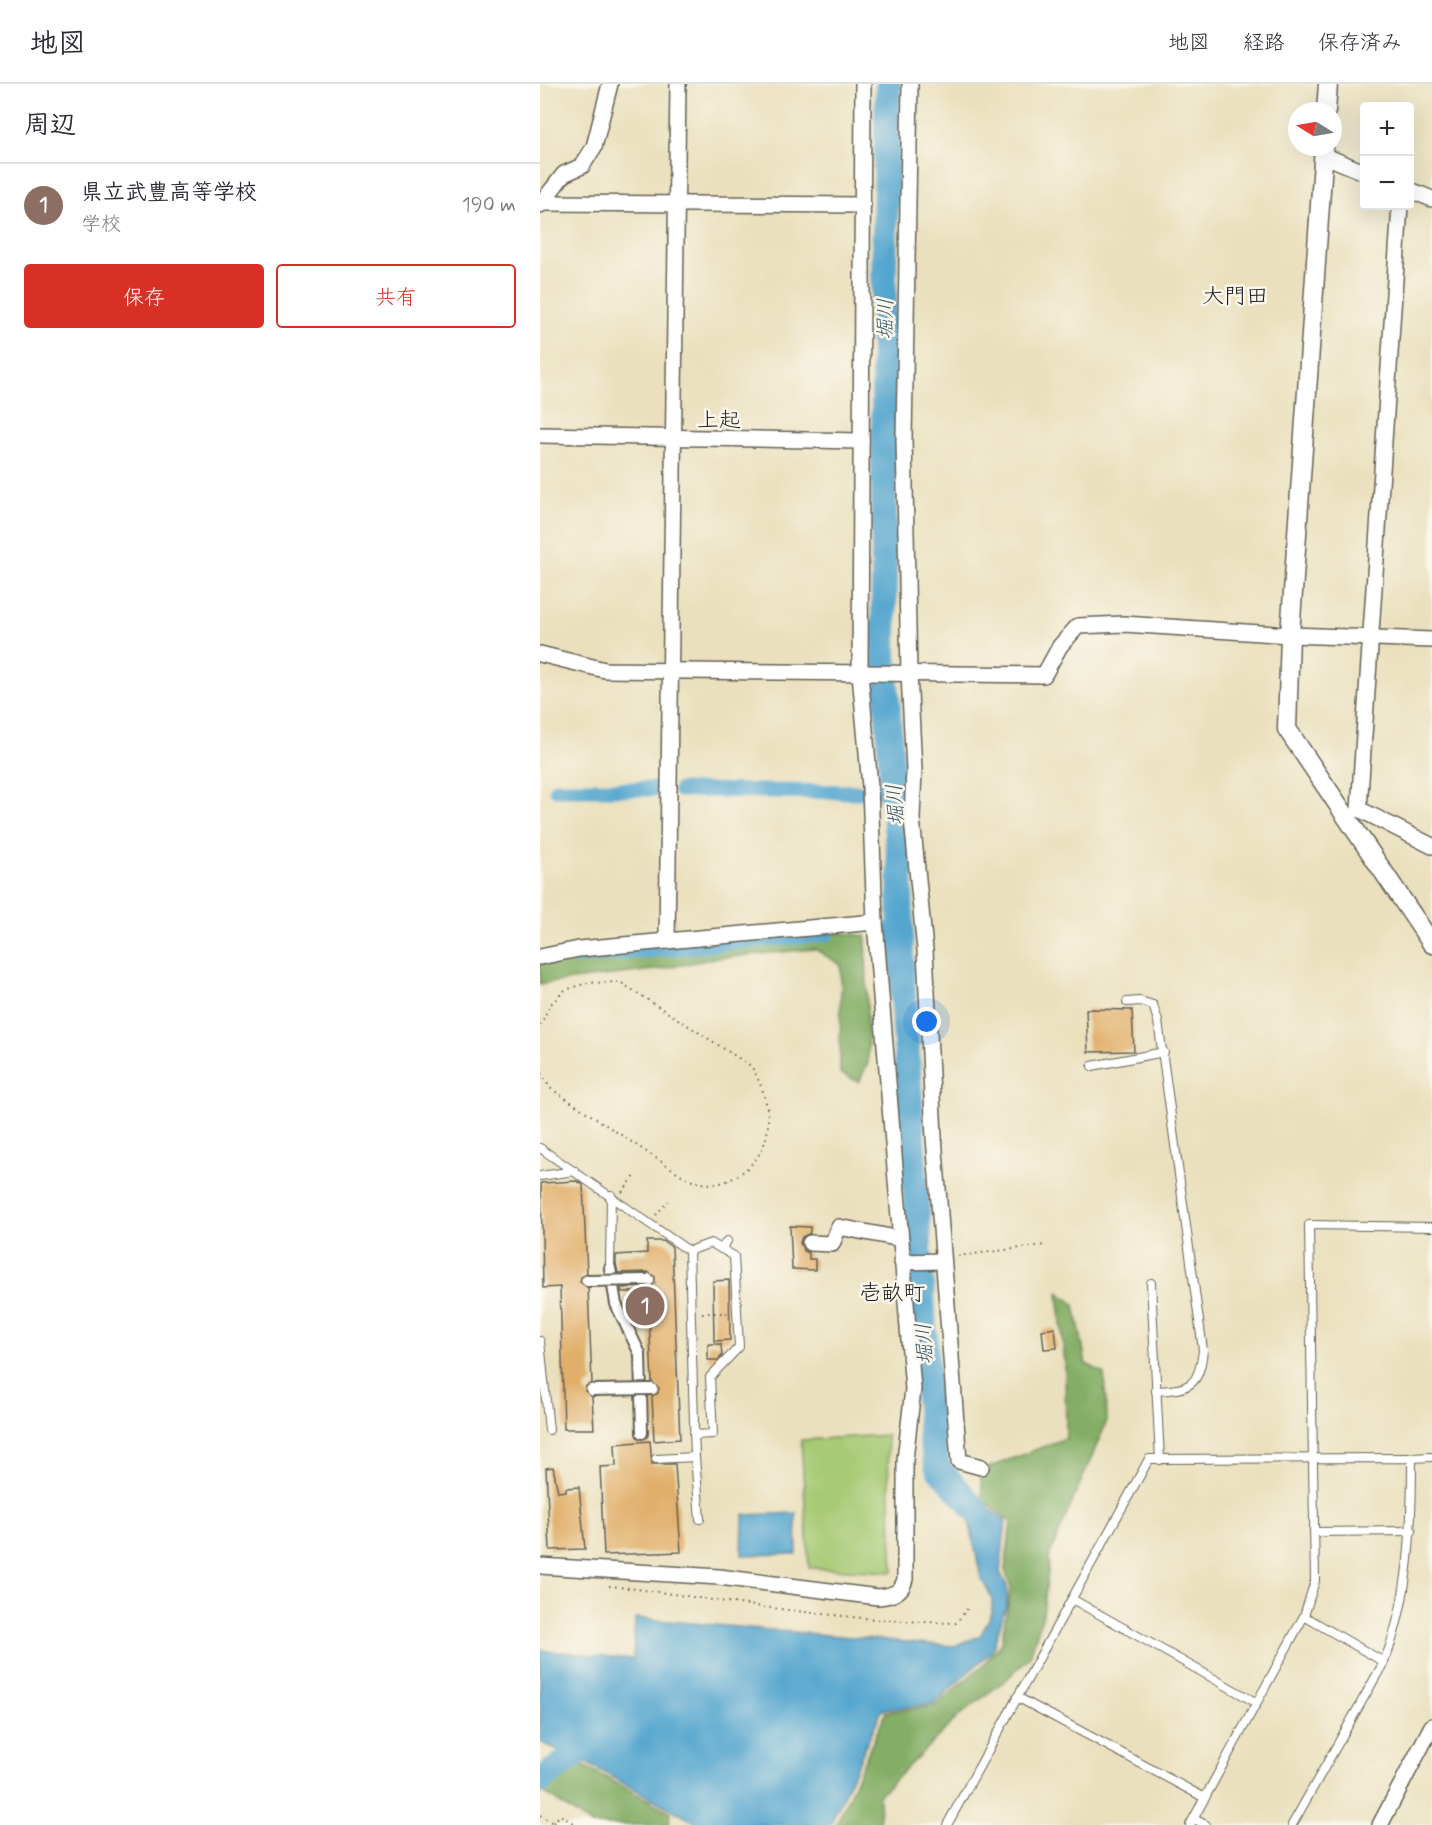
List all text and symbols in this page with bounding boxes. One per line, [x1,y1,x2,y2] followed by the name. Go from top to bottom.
[30,26,86,63] text: 地図
[1168,29,1210,57] text: 地図
[1243,29,1285,57] text: 経路
[1318,29,1402,57] text: 保存済み
[1288,102,1342,156] north arrow
[1360,102,1414,210] map controls
[1360,102,1414,156] button: +
[24,109,76,143] text: 周辺
[1360,156,1414,210] button: −
[81,179,257,207] text: 県立武豊高等学校
[39,192,48,219] text: 1
[462,192,516,219] text: 190 m
[81,211,121,238] text: 学校
[24,264,264,328] button: 保存
[276,264,516,328] button: 共有
[1202,283,1268,311] district label: 大門田
[872,298,900,340] water label: 堀川
[697,407,741,435] district label: 上起
[881,783,911,827] water label: 堀川
[912,1007,941,1036] your location
[859,1280,925,1308] district label: 壱畝町
[626,1284,664,1328] pin: 1
[910,1322,940,1366] water label: 堀川

